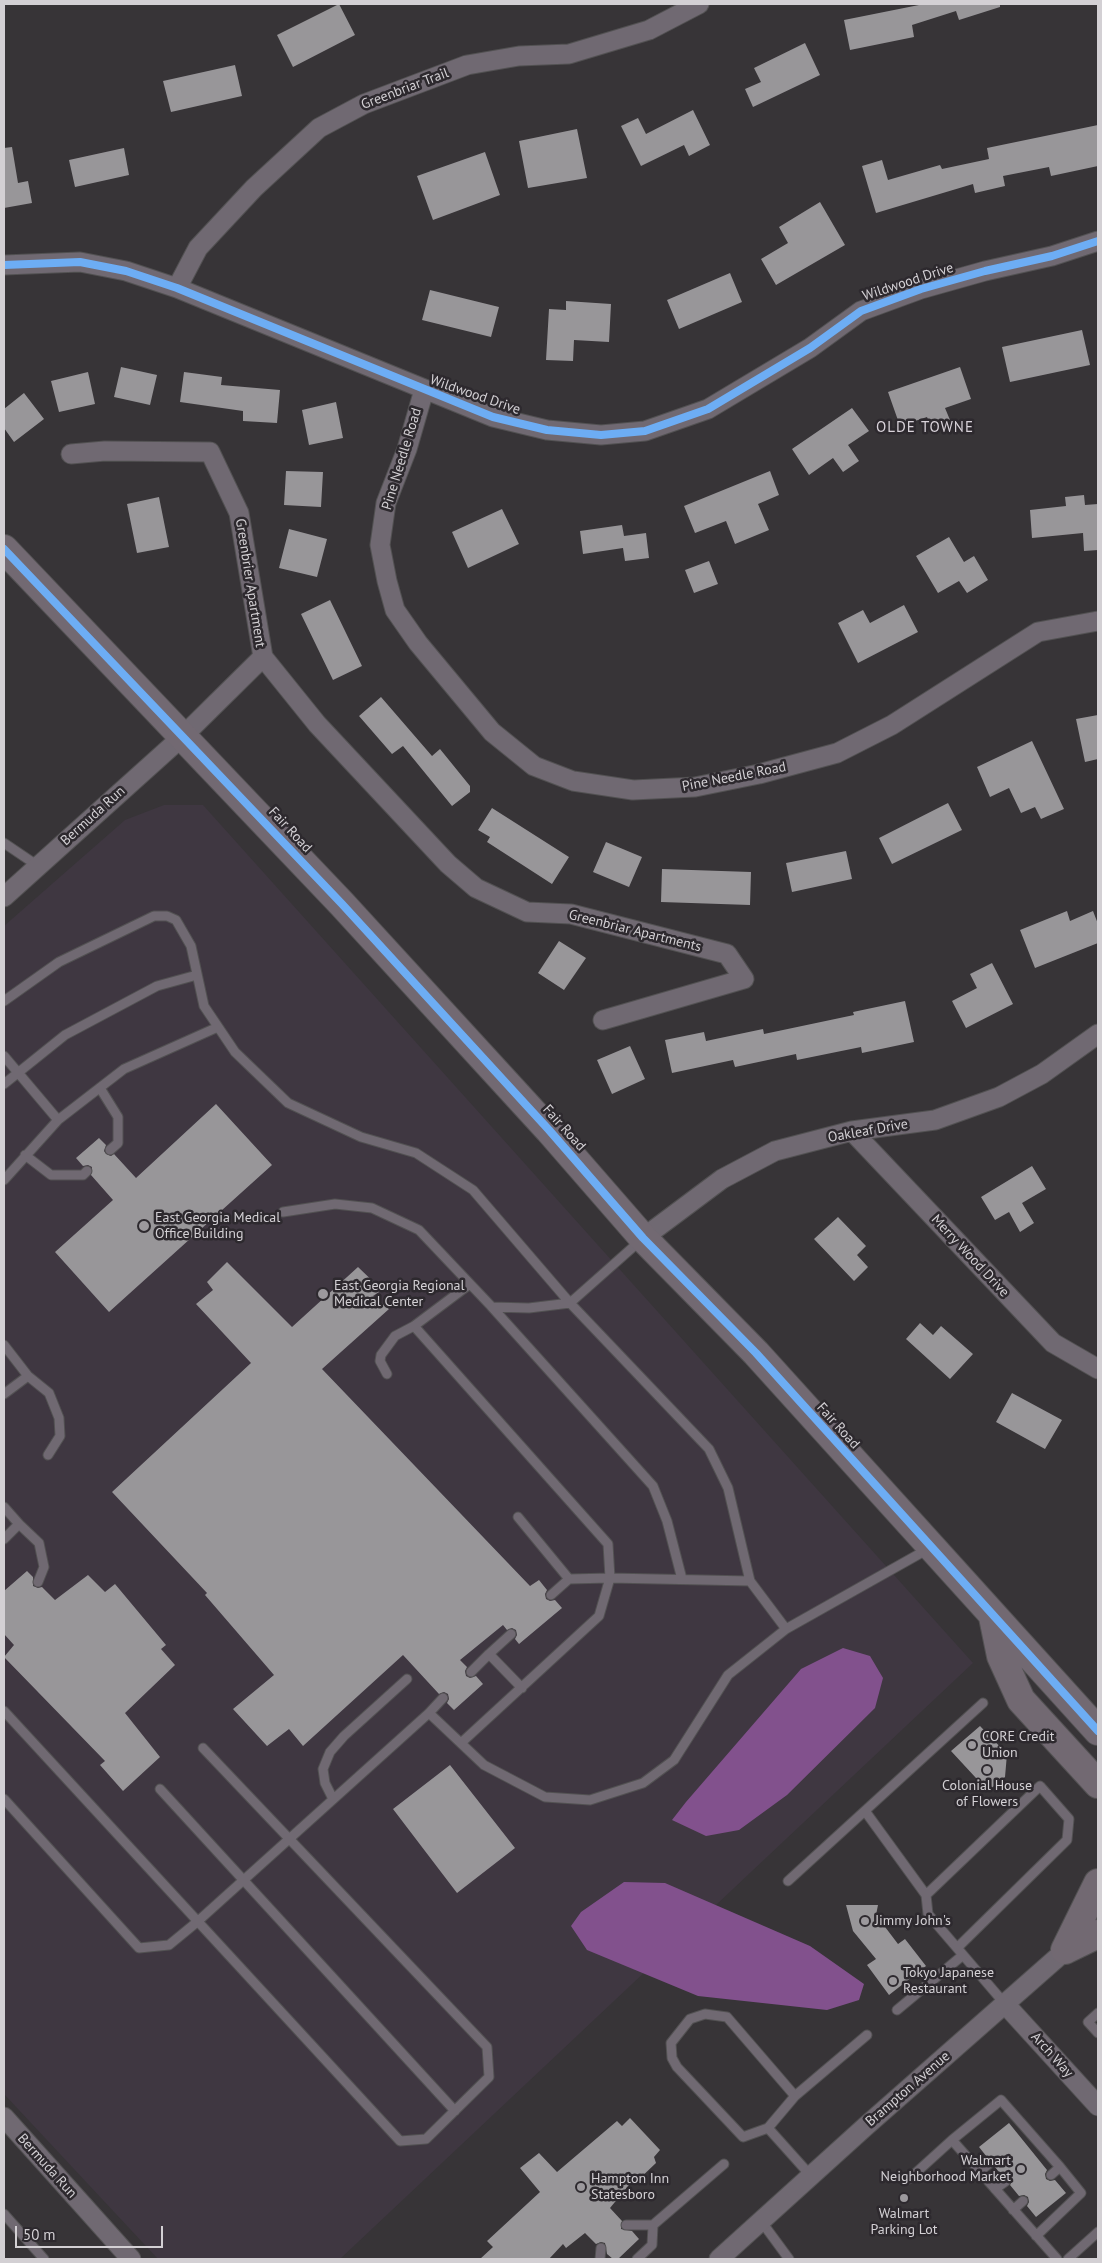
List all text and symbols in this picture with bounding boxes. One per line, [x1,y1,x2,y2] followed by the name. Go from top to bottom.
[359,65,451,113] street label: Greenbriar Trail
[860,259,956,305] street label: Wildwood Drive
[427,372,523,418] street label: Wildwood Drive
[379,406,425,512] street label: Pine Needle Road
[875,419,975,437] district label: OLDE TOWNE
[232,517,268,649] street label: Greenbrier Apartment
[681,759,787,795] street label: Pine Needle Road
[57,783,129,849] street label: Bermuda Run
[265,804,315,856] street label: Fair Road
[567,906,703,956] street label: Greenbriar Apartments
[539,1102,589,1154] street label: Fair Road
[827,1116,909,1146] street label: Oakleaf Drive
[155,1210,280,1242] place label: East Georgia Medical Office Building
[927,1211,1013,1301] street label: Merry Wood Drive
[137,1219,151,1233] marker: East Georgia Medical Office Building
[334,1278,465,1310] place label: East Georgia Regional Medical Center
[316,1287,330,1301] marker: East Georgia Regional Medical Center
[813,1400,863,1452] street label: Fair Road
[982,1729,1054,1761] place label: CORE Credit Union
[966,1739,978,1751] marker: CORE Credit Union
[981,1764,993,1776] marker: Colonial House of Flowers
[942,1778,1032,1810] place label: Colonial House of Flowers
[875,1913,951,1929] place label: Jimmy John's
[859,1915,871,1927] marker: Jimmy John's
[903,1965,994,1998] place label: Tokyo Japanese Restaurant
[887,1975,899,1987] marker: Tokyo Japanese Restaurant
[1027,2029,1077,2081] street label: Arch Way
[862,2048,954,2130] street label: Brampton Avenue
[14,2130,80,2202] street label: Bermuda Run
[881,2153,1011,2186] place label: Walmart Neighborhood Market
[1015,2163,1027,2175] marker: Walmart Neighborhood Market
[591,2171,669,2204] place label: Hampton Inn Statesboro
[575,2181,587,2193] marker: Hampton Inn Statesboro
[898,2192,910,2204] marker: Walmart Parking Lot
[870,2206,938,2238] place label: Walmart Parking Lot
[18,2216,165,2248] scale bar
[23,2225,56,2244] text: 50 m

